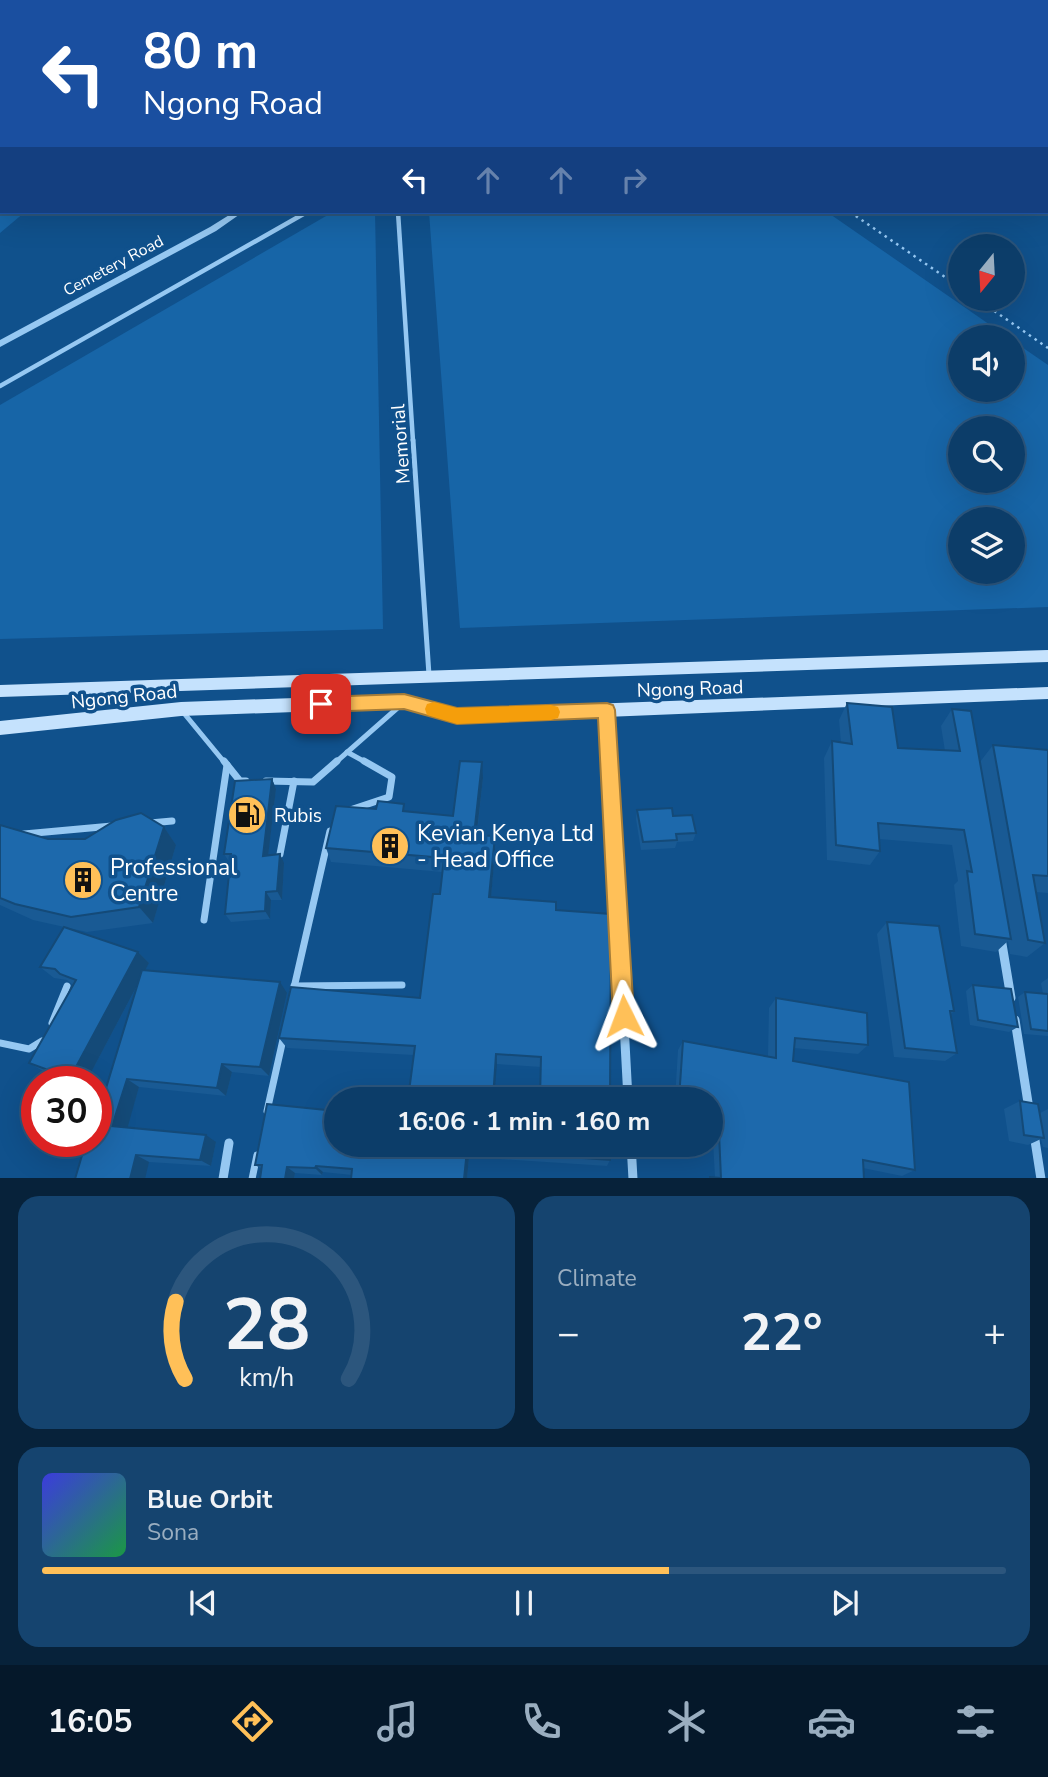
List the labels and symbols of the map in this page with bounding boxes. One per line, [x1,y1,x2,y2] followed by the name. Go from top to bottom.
[59,230,168,302] street label: Cemetery Road
[948,234,1026,312] north arrow
[385,403,417,485] street label: Memorial
[291,674,351,734] pin
[636,674,744,704] street label: Ngong Road
[70,678,179,716] street label: Ngong Road
[226,794,268,836] fuel station icon: Rubis
[274,803,322,829] place label: Rubis
[417,818,594,875] place label: Kevian Kenya Ltd - Head Office
[369,825,411,867] building icon: Kevian Kenya Ltd - Head Office
[110,852,237,909] place label: Professional Centre
[62,859,104,901] building icon: Professional Centre
[587,979,661,1053] position arrow
[21,1066,112,1157] speed limit sign: 30

